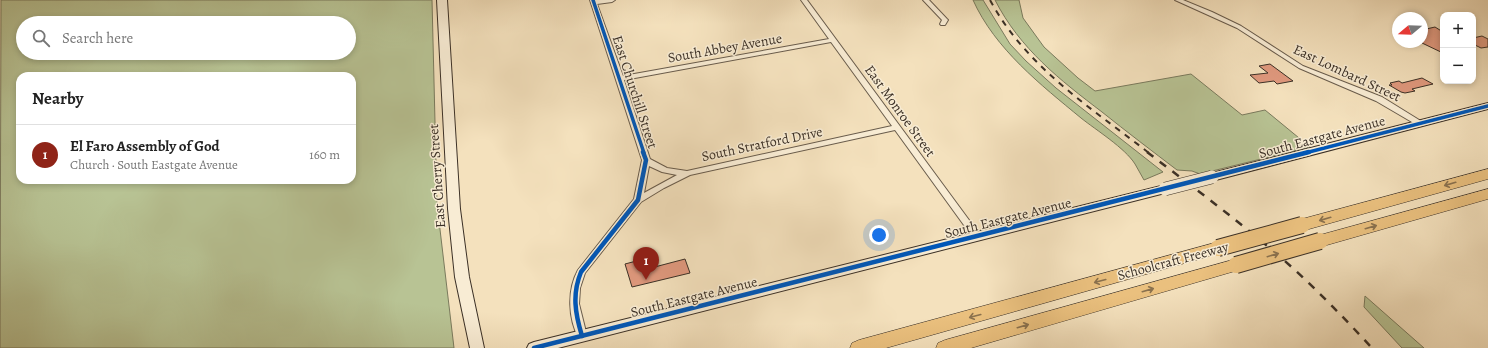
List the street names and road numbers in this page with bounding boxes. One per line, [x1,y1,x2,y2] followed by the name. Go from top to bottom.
[666,29,784,67] street label: South Abbey Avenue
[608,33,662,151] street label: East Churchill Street
[1290,40,1404,106] street label: East Lombard Street
[860,61,940,161] street label: East Monroe Street
[1257,111,1387,163] street label: South Eastgate Avenue
[700,122,824,166] street label: South Stratford Drive
[424,123,450,229] street label: East Cherry Street
[943,193,1073,243] street label: South Eastgate Avenue
[1115,237,1231,285] street label: Schoolcraft Freeway
[629,272,759,322] street label: South Eastgate Avenue

